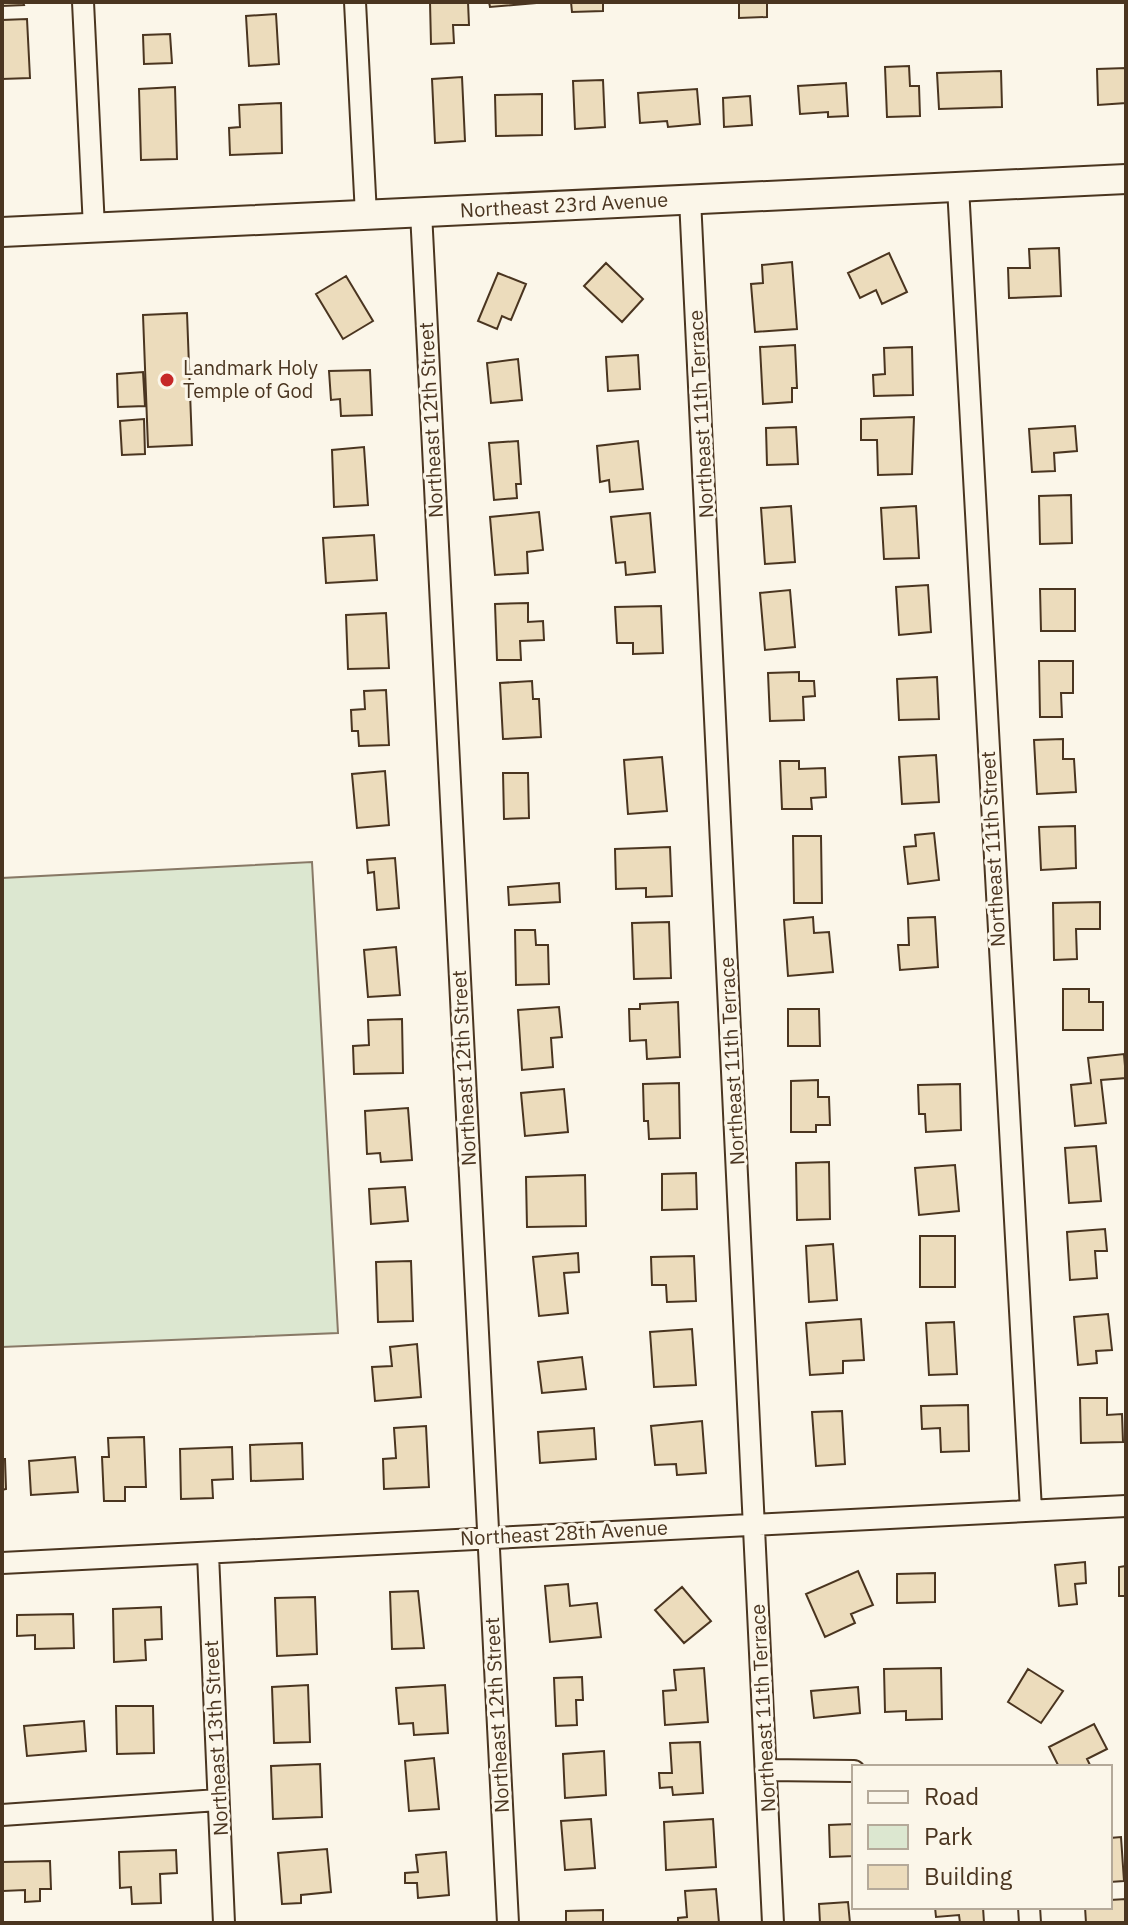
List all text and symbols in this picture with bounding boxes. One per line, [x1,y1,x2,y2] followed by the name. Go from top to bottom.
[459,186,669,223] street label: Northeast 23rd Avenue
[682,309,719,519] street label: Northeast 11th Terrace
[412,321,449,519] street label: Northeast 12th Street
[183,354,318,404] place label: Landmark Holy Temple of God
[158,371,176,389] marker: Landmark Holy Temple of God
[974,750,1011,948] street label: Northeast 11th Street
[713,956,750,1166] street label: Northeast 11th Terrace
[445,969,482,1167] street label: Northeast 12th Street
[459,1514,669,1551] street label: Northeast 28th Avenue
[744,1603,781,1813] street label: Northeast 11th Terrace
[478,1616,515,1814] street label: Northeast 12th Street
[197,1639,234,1837] street label: Northeast 13th Street
[852,1765,1112,1909] legend
[924,1780,979,1812] text: Road
[924,1820,973,1852] text: Park
[924,1860,1012,1892] text: Building

